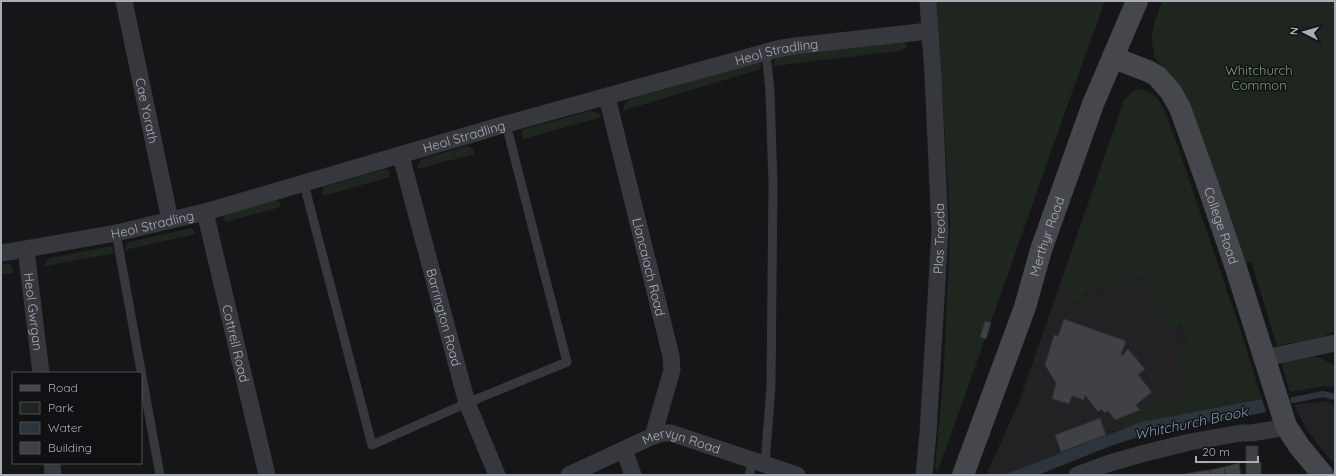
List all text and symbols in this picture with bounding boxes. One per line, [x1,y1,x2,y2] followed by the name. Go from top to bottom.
[1284,12,1324,52] north arrow
[1287,26,1301,36] text: N
[733,35,819,68] street label: Heol Stradling
[1225,62,1293,93] park label: Whitchurch Common
[132,76,162,145] street label: Cae Yorath
[421,117,507,156] street label: Heol Stradling
[1201,185,1242,266] street label: College Road
[1026,194,1067,278] street label: Merthyr Road
[929,203,948,275] street label: Plas Treoda
[109,207,195,242] street label: Heol Stradling
[629,216,669,318] street label: Llancaiach Road
[423,267,465,368] street label: Barrington Road
[21,272,46,351] street label: Heol Gwrgan
[219,303,253,384] street label: Cottrell Road
[12,372,142,464] legend
[48,380,78,395] text: Road
[48,400,73,415] text: Park
[1133,402,1251,444] water label: Whitchurch Brook
[48,420,83,435] text: Water
[639,425,723,457] street label: Mervyn Road
[1196,438,1258,464] scale bar
[48,440,92,455] text: Building
[1202,444,1230,459] text: 20 m

